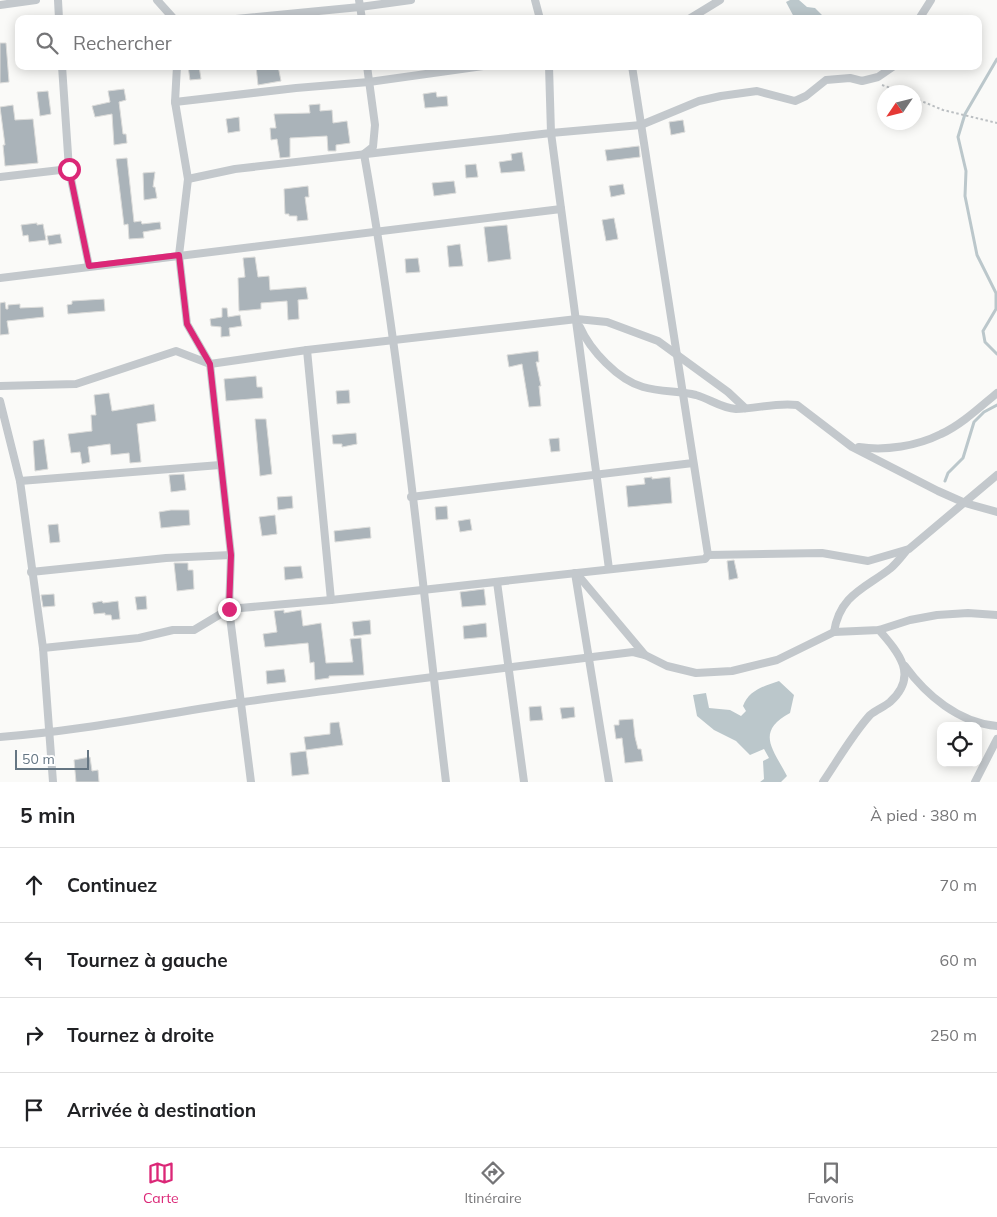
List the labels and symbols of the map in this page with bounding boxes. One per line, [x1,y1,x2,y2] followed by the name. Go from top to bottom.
[877,85,922,130] north arrow
[58,158,81,181] route start
[218,598,241,621] route end
[15,747,89,770] scale bar

